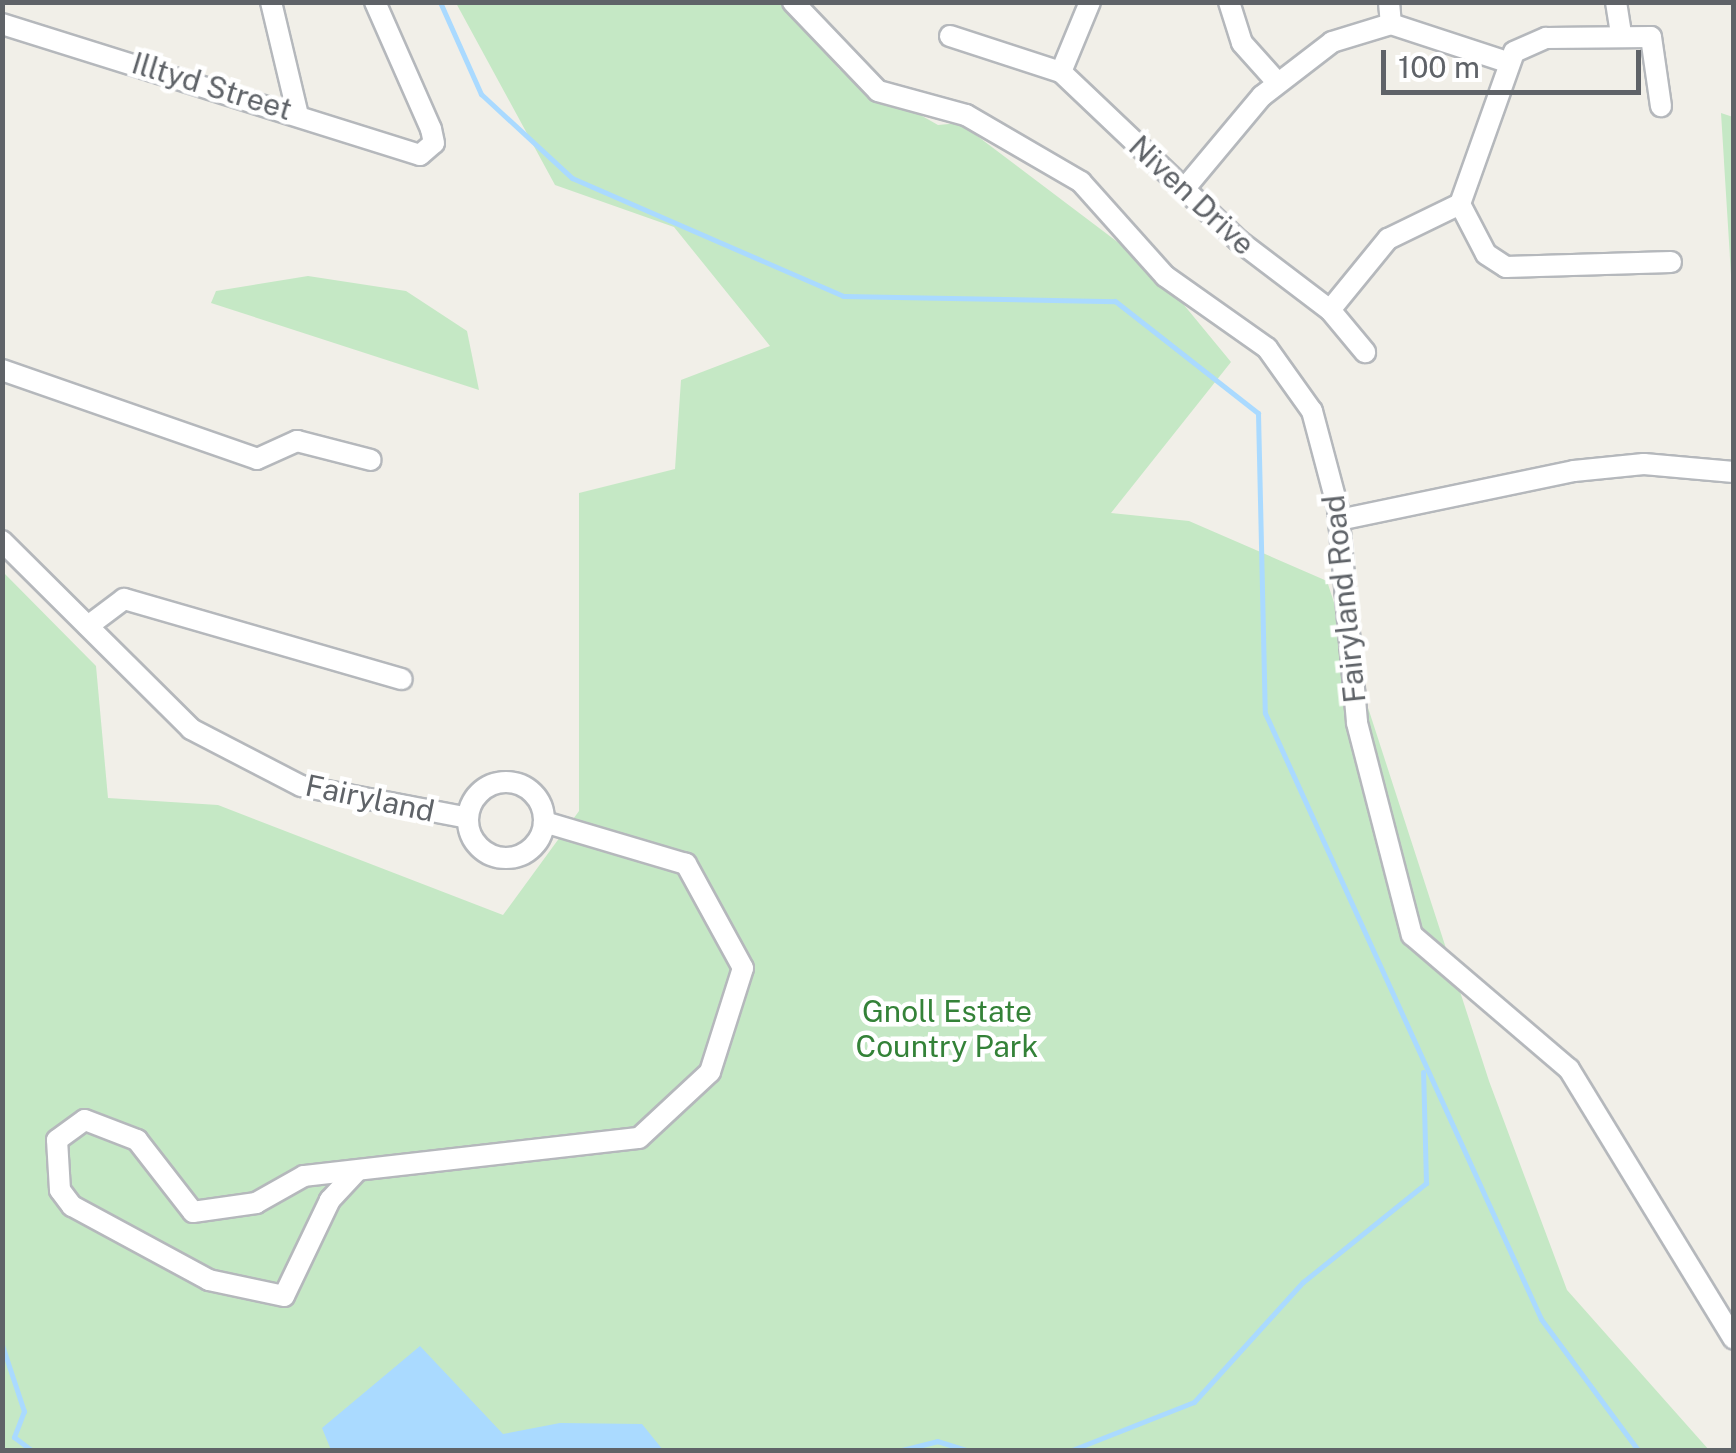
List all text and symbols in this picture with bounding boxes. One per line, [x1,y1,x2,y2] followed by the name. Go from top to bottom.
[1386,30,1646,92] scale bar
[128,45,296,127] street label: Illtyd Street
[1398,49,1480,85] text: 100 m
[1122,128,1262,262] street label: Niven Drive
[1315,493,1373,705] street label: Fairyland Road
[302,767,438,829] street label: Fairyland
[856,993,1038,1064] park label: Gnoll Estate Country Park

